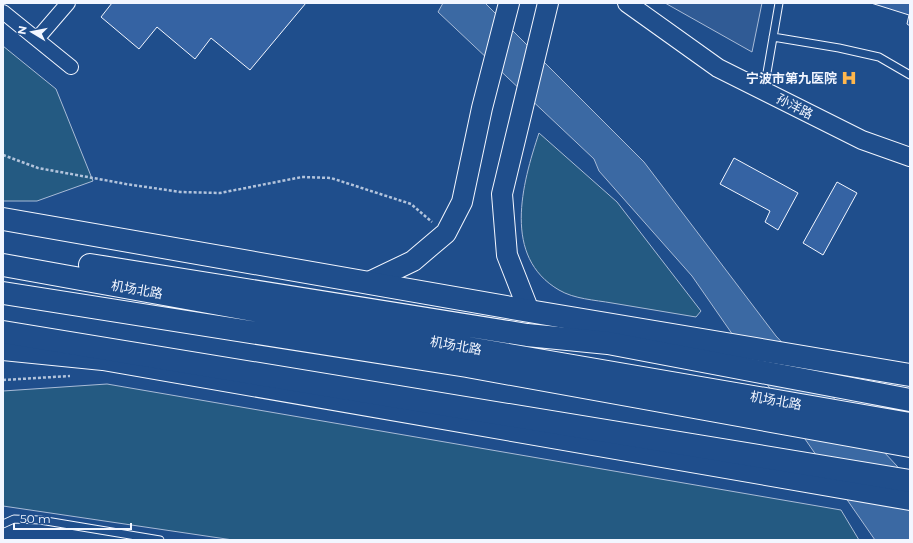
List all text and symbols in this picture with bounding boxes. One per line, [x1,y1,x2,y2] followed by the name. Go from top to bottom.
[12,12,52,52] north arrow
[14,25,30,36] text: N
[840,69,858,87] hospital icon: 宁波市第九医院
[746,70,837,86] place label: 宁波市第九医院
[774,90,816,122] street label: 孙洋路
[110,277,164,301] street label: 机场北路
[429,333,483,357] street label: 机场北路
[749,388,803,412] street label: 机场北路
[14,505,131,531] scale bar
[20,511,51,526] text: 50 m

